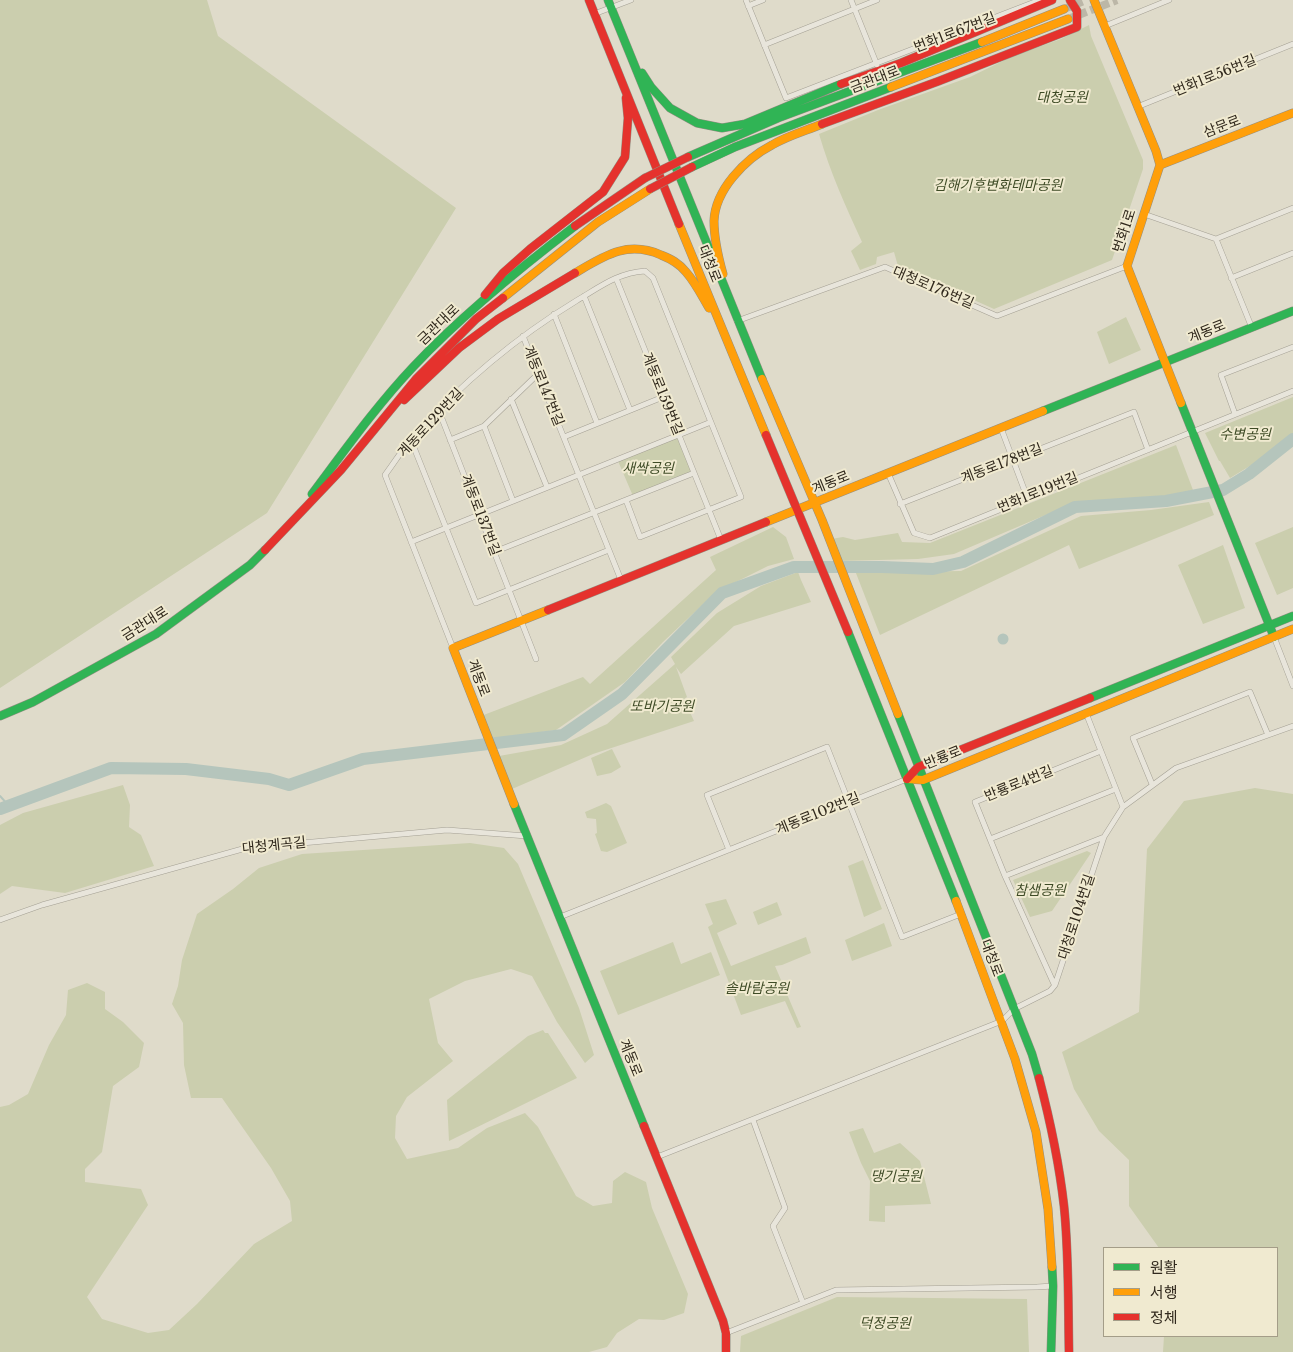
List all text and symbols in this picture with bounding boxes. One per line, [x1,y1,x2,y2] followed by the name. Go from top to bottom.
[912,10,998,56] street label: 번화1로67번길
[1171,52,1259,100] street label: 번화1로56번길
[848,63,902,97] street label: 금관대로
[1036,90,1088,106] park label: 대청공원
[1201,112,1243,142] street label: 삼문로
[934,178,1062,194] park label: 김해기후변화테마공원
[1110,207,1140,255] street label: 번화1로
[694,243,724,285] street label: 대청로
[890,263,976,313] street label: 대청로176번길
[415,301,463,349] street label: 금관대로
[1186,317,1228,347] street label: 계동로
[519,343,567,429] street label: 계동로147번길
[638,350,686,438] street label: 계동로159번길
[395,385,467,461] street label: 계동로129번길
[1219,427,1271,443] park label: 수변공원
[959,441,1045,487] street label: 계동로178번길
[622,461,674,477] park label: 새싹공원
[810,468,852,498] street label: 계동로
[995,469,1081,517] street label: 번화1로19번길
[457,472,503,558] street label: 계동로137번길
[119,603,171,645] street label: 금관대로
[463,657,493,699] street label: 계동로
[630,699,694,715] park label: 또바기공원
[922,743,964,773] street label: 반룡로
[982,763,1056,805] street label: 반룡로4번길
[773,789,863,839] street label: 계동로102번길
[241,834,307,858] street label: 대청계곡길
[1055,872,1099,962] street label: 대청로104번길
[1014,883,1066,899] park label: 참샘공원
[976,937,1006,979] street label: 대청로
[725,981,789,997] park label: 솔바람공원
[615,1037,645,1079] street label: 계동로
[870,1169,922,1185] park label: 댕기공원
[1103,1247,1278,1337] legend
[1150,1258,1178,1277] text: 원활
[1150,1283,1178,1302] text: 서행
[1150,1308,1178,1327] text: 정체
[859,1316,911,1332] park label: 덕정공원

